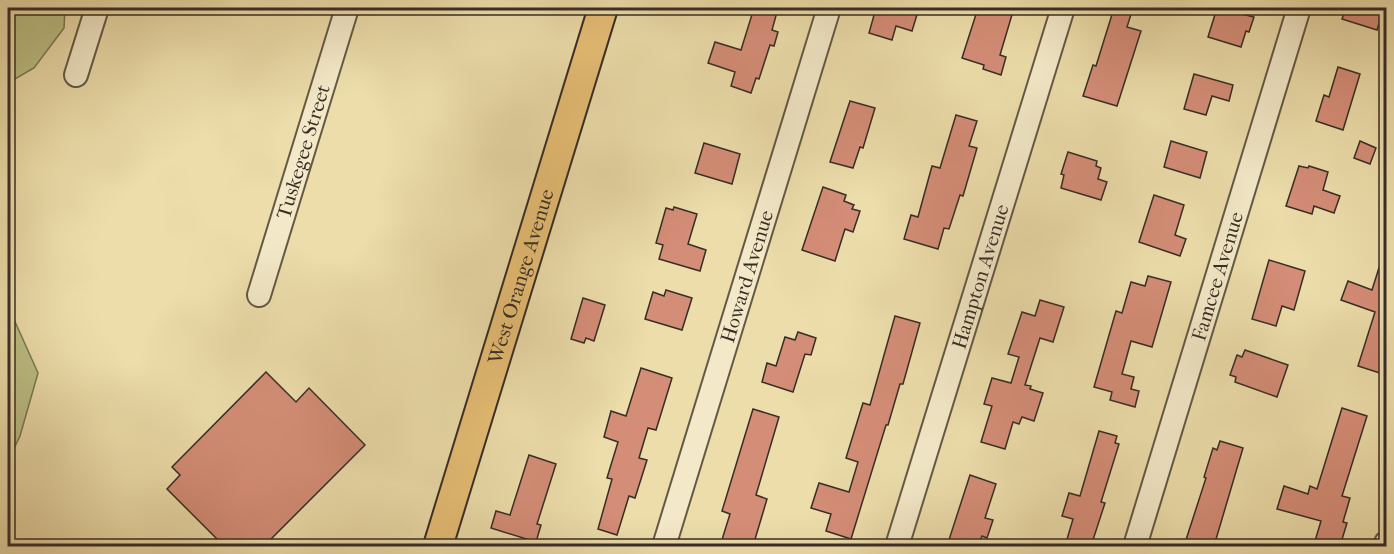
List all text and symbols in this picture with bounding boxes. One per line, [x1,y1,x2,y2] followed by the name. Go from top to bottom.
[272,82,335,222] street label: Tuskegee Street
[483,186,559,368] street label: West Orange Avenue
[947,201,1014,352] street label: Hampton Avenue
[716,207,778,346] street label: Howard Avenue
[1187,209,1248,344] street label: Famcee Avenue

